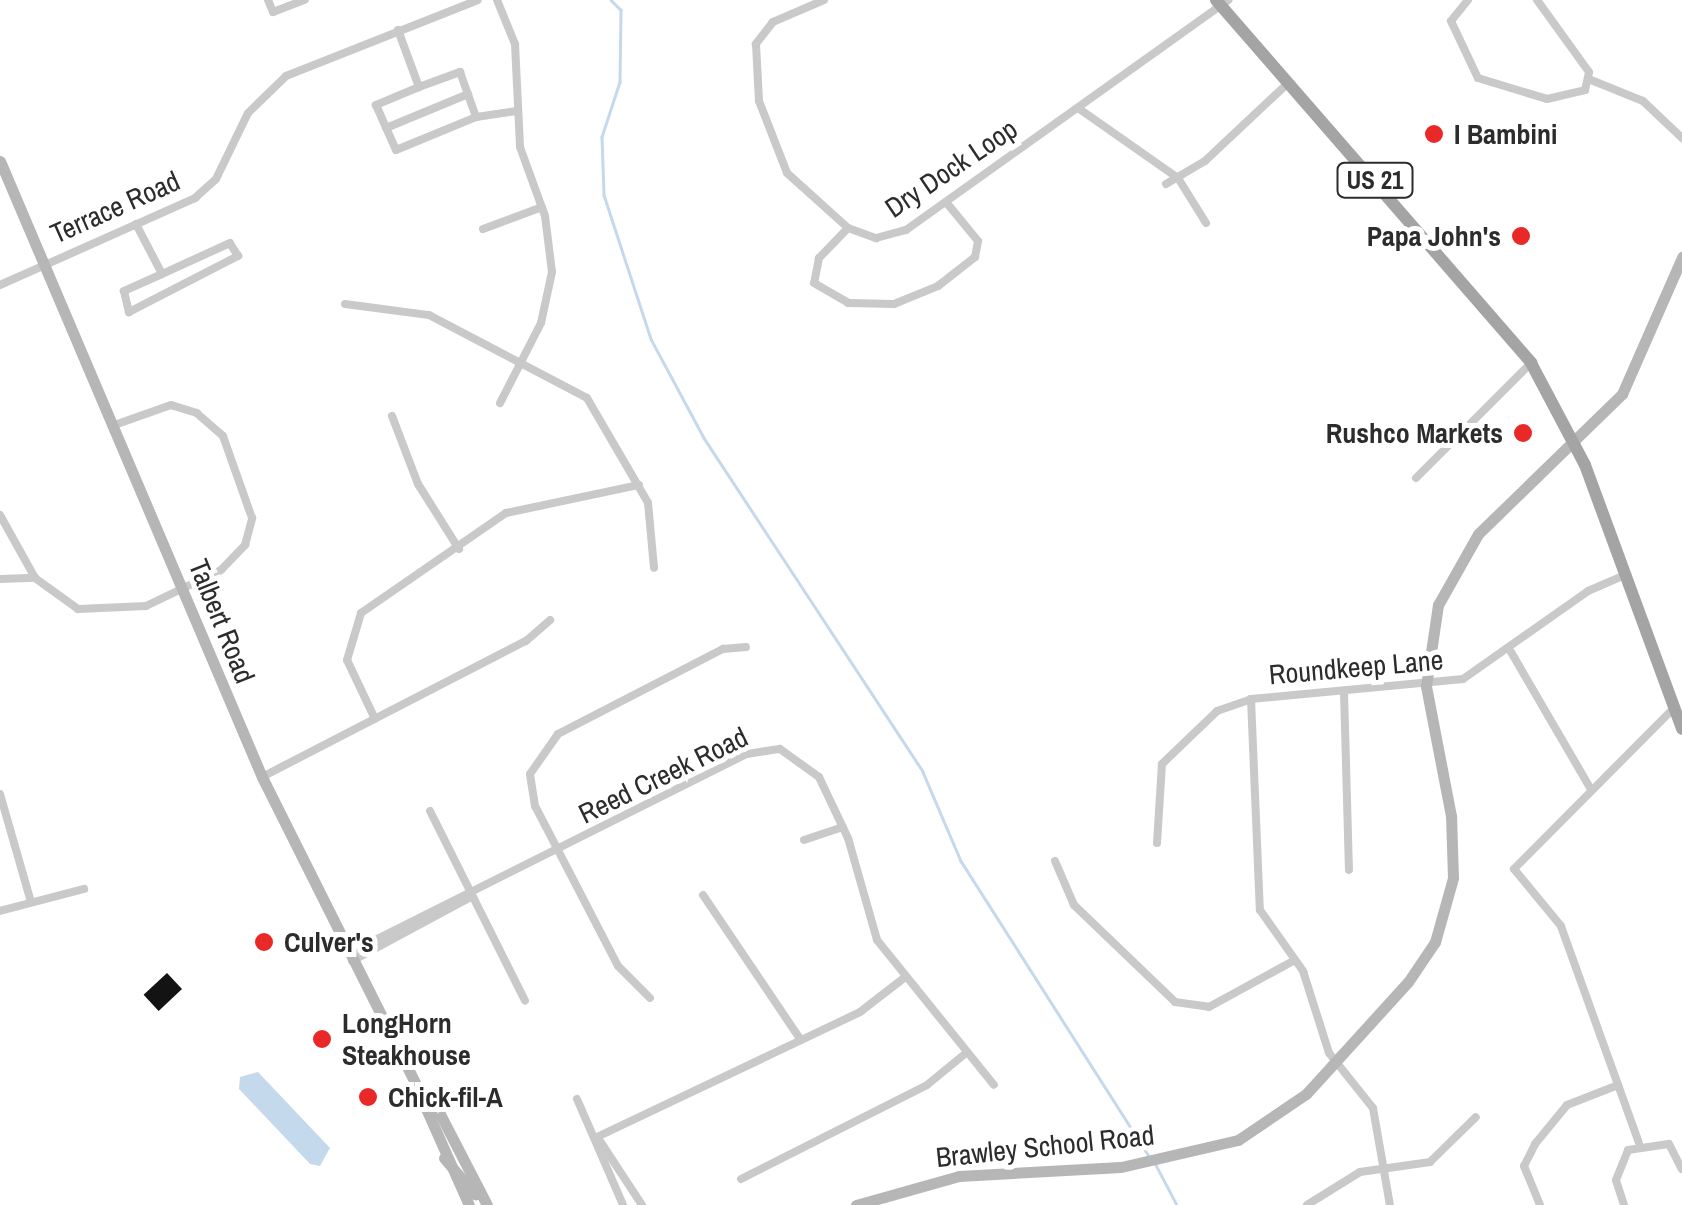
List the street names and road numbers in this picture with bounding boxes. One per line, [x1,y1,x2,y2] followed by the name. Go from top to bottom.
[879,112,1023,224] street label: Dry Dock Loop
[1335,160,1415,200] road number: US 21
[45,164,185,250] street label: Terrace Road
[182,554,262,688] street label: Talbert Road
[1267,643,1445,691] street label: Roundkeep Lane
[573,720,753,830] street label: Reed Creek Road
[934,1118,1156,1174] street label: Brawley School Road

